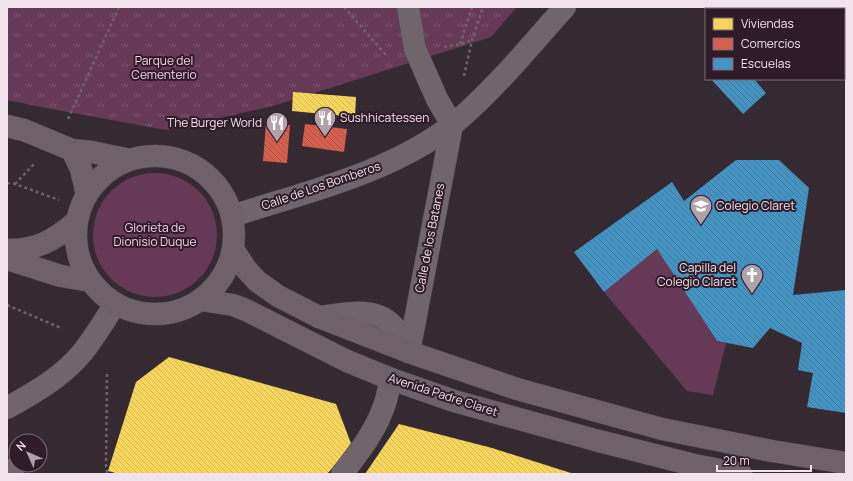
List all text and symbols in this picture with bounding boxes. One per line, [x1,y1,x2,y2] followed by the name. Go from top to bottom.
[705,8,845,80] legend
[741,15,794,32] text: Viviendas
[741,35,801,52] text: Comercios
[131,52,197,83] park label: Parque del Cementerio
[741,55,791,72] text: Escuelas
[312,105,338,138] restaurant icon: Sushhicatessen
[340,109,429,126] place label: Sushhicatessen
[264,110,290,143] restaurant icon: The Burger World
[167,114,262,131] place label: The Burger World
[259,157,383,214] street label: Calle de Los Bomberos
[411,182,448,294] street label: Calle de los Batanes
[688,193,714,226] school or university icon: Colegio Claret
[716,197,795,214] place label: Colegio Claret
[114,219,196,250] park label: Glorieta de Dionisio Duque
[657,259,736,290] place label: Capilla del Colegio Claret
[739,262,765,295] church icon: Capilla del Colegio Claret
[386,369,500,420] street label: Avenida Padre Claret
[8,433,48,473] north arrow
[12,437,29,454] text: N
[717,447,811,473] scale bar
[723,452,750,469] text: 20 m

